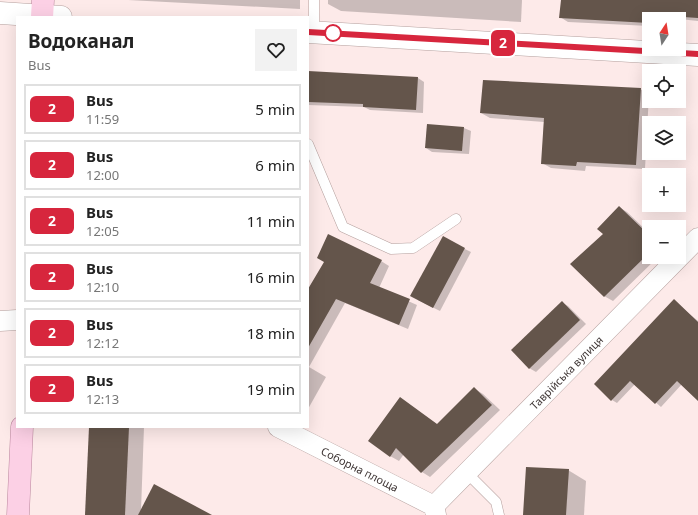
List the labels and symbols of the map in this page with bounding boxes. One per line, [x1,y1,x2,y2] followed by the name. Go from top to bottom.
[642,12,686,56] north arrow
[324,24,342,42] unlabelled marker
[490,30,516,56] line badge: 2
[526,332,606,412] street label: Таврійська вулиця
[319,443,401,494] street label: Соборна площа

